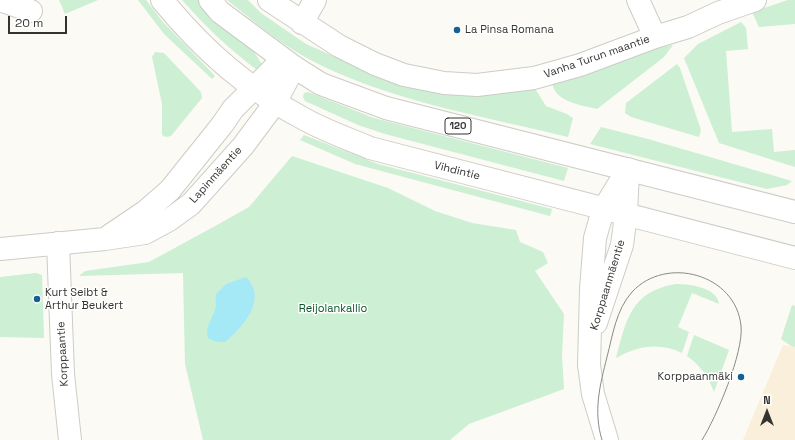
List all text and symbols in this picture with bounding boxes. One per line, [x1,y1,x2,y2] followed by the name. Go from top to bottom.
[10,8,69,34] scale bar
[15,15,43,31] text: 20 m
[465,23,554,37] place label: La Pinsa Romana
[452,25,462,35] marker: La Pinsa Romana
[542,33,652,81] street label: Vanha Turun maantie
[445,118,471,134] road number: 120
[187,144,245,206] street label: Lapinmäentie
[433,159,481,183] street label: Vihdintie
[588,238,628,332] street label: Korppaanmäentie
[45,286,123,312] place label: Kurt Seibt & Arthur Beukert
[32,294,42,304] marker: Kurt Seibt & Arthur Beukert
[299,302,367,316] park label: Reijolankallio
[55,321,71,387] street label: Korppaantie
[658,370,733,384] place label: Korppaanmäki
[736,372,746,382] marker: Korppaanmäki
[747,392,787,432] north arrow
[763,393,771,407] text: N

